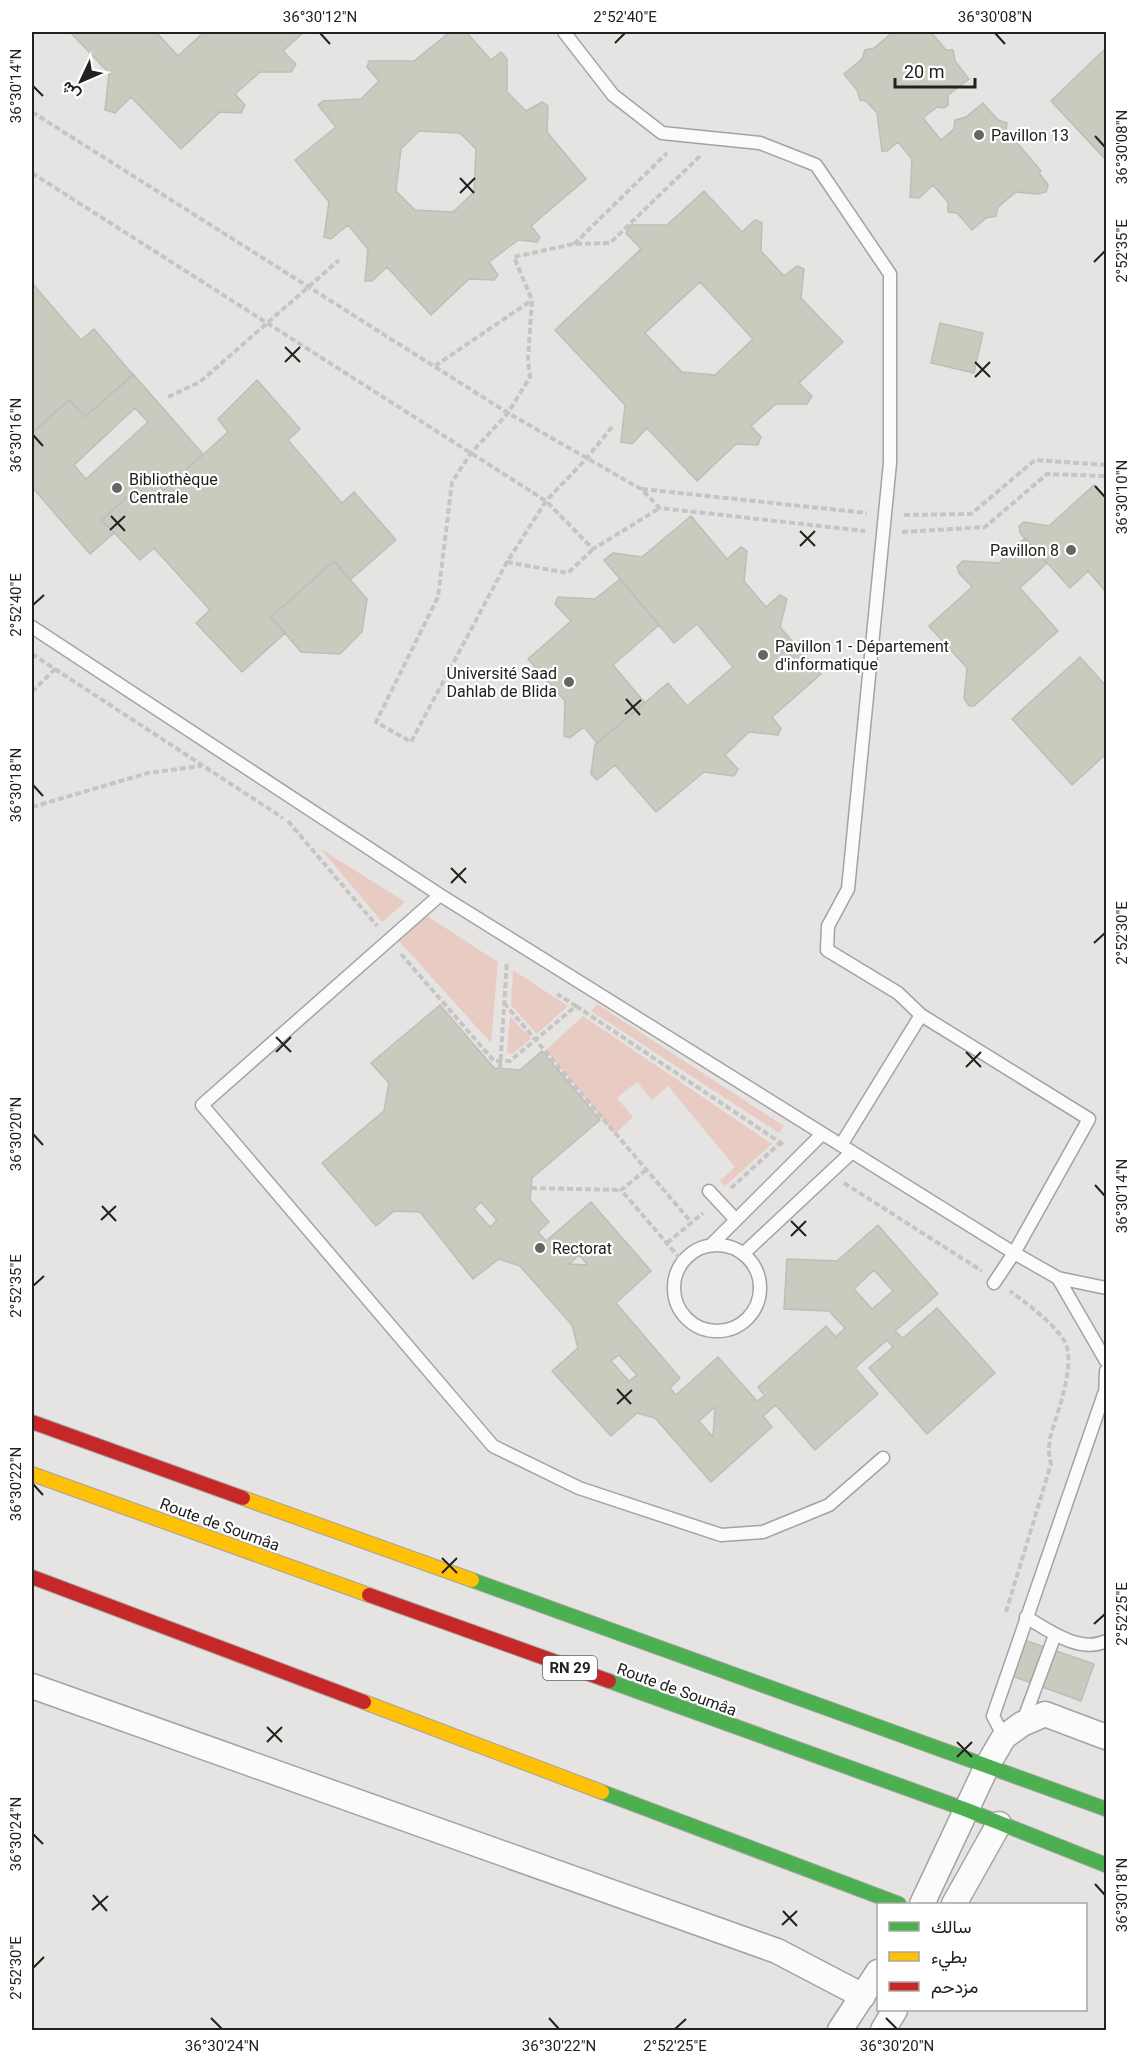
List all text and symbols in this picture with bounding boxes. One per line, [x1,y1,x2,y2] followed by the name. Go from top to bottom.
[283,8,357,26] text: 36°30'12"N
[593,8,657,26] text: 2°52'40"E
[958,8,1032,26] text: 36°30'08"N
[7,49,25,123] text: 36°30'14"N
[51,51,111,111] north arrow
[895,51,974,89] scale bar
[904,61,944,82] text: 20 m
[57,78,84,105] text: ش
[1113,110,1131,184] text: 36°30'08"N
[991,126,1069,145] place label: Pavillon 13
[972,128,986,142] marker: Pavillon 13
[1113,219,1131,283] text: 2°52'35"E
[7,398,25,472] text: 36°30'16"N
[1113,460,1131,534] text: 36°30'10"N
[129,470,218,507] place label: Bibliothèque Centrale
[110,481,124,495] marker: Bibliothèque Centrale
[990,541,1059,560] place label: Pavillon 8
[1064,543,1078,557] marker: Pavillon 8
[7,573,25,637] text: 2°52'40"E
[775,637,949,674] place label: Pavillon 1 - Département d'informatique
[756,648,770,662] marker: Pavillon 1 - Département d'informatique
[446,664,557,701] place label: Université Saad Dahlab de Blida
[562,675,576,689] marker: Université Saad Dahlab de Blida
[7,748,25,822] text: 36°30'18"N
[1113,901,1131,965] text: 2°52'30"E
[7,1097,25,1171] text: 36°30'20"N
[1113,1159,1131,1233] text: 36°30'14"N
[552,1239,612,1258] place label: Rectorat
[533,1241,547,1255] marker: Rectorat
[7,1254,25,1318] text: 2°52'35"E
[7,1447,25,1521] text: 36°30'22"N
[157,1494,282,1555] street label: Route de Soumâa
[1113,1582,1131,1646] text: 2°52'25"E
[543,1656,597,1680] road number: RN 29
[614,1659,739,1720] street label: Route de Soumâa
[7,1797,25,1871] text: 36°30'24"N
[1113,1858,1131,1932] text: 36°30'18"N
[877,1903,1087,2011] legend
[931,1916,971,1937] text: سالك
[7,1936,25,2000] text: 2°52'30"E
[931,1946,967,1972] text: بطيء
[931,1976,978,1999] text: مزدحم
[185,2037,259,2055] text: 36°30'24"N
[522,2037,596,2055] text: 36°30'22"N
[643,2037,707,2055] text: 2°52'25"E
[860,2037,934,2055] text: 36°30'20"N

